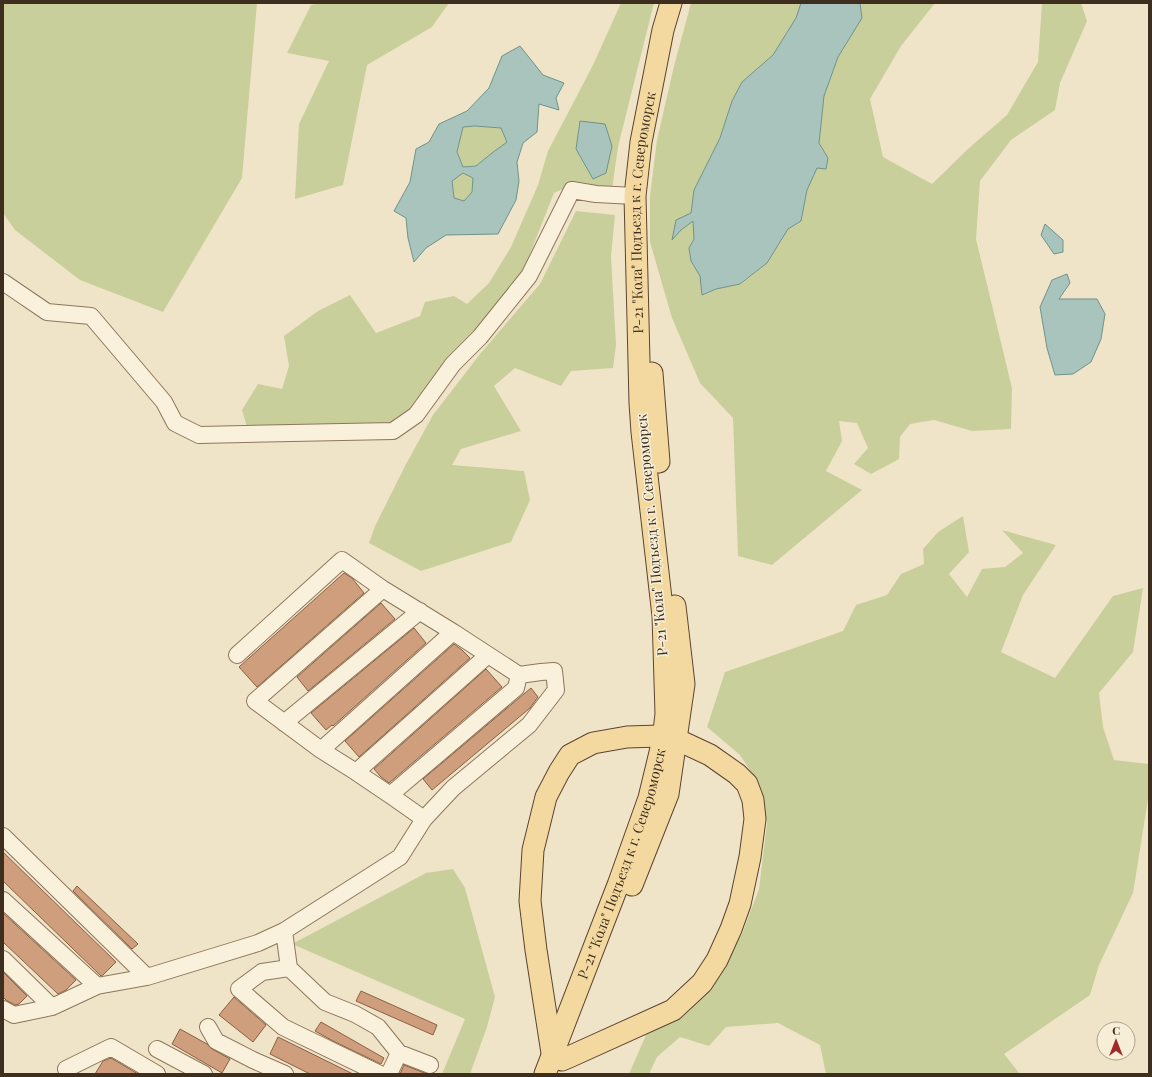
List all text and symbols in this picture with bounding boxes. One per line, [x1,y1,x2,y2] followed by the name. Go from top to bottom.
[625,90,660,334] street label: Р-21 "Кола" Подъезд к г. Североморск
[631,413,672,657] street label: Р-21 "Кола" Подъезд к г. Североморск
[573,746,670,982] street label: Р-21 "Кола" Подъезд к г. Североморск
[1096,1021,1136,1061] north arrow
[1112,1023,1120,1038] text: С

